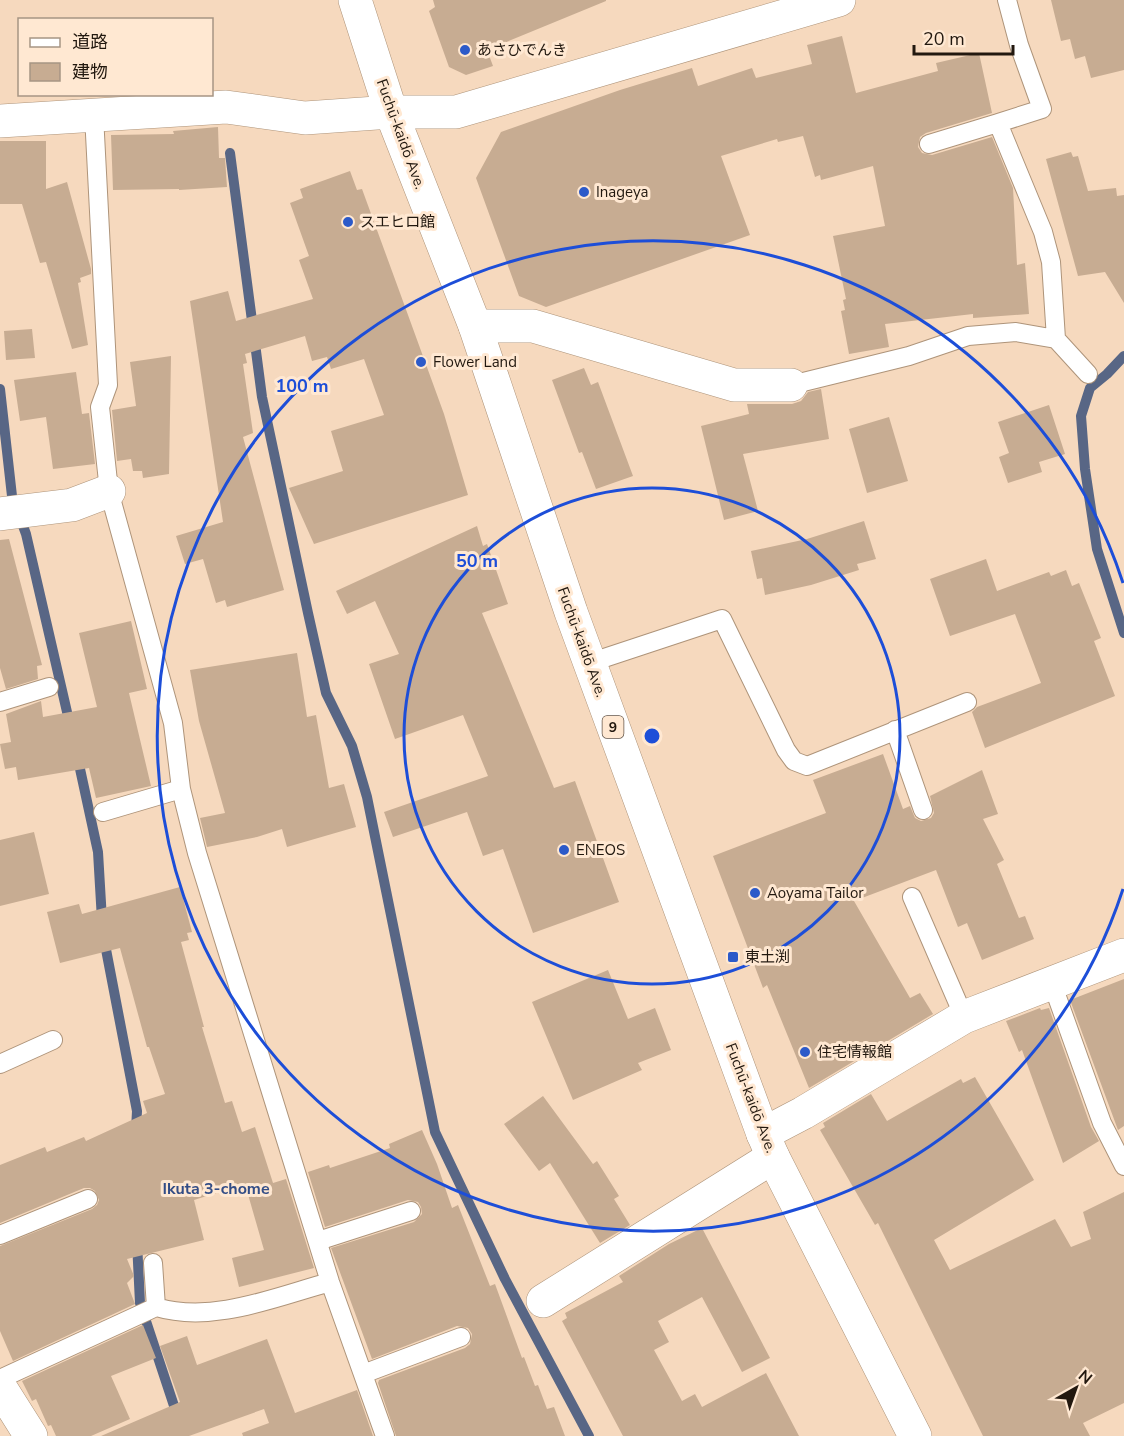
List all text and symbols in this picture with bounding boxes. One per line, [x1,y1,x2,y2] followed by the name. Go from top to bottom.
[18,18,213,96] legend
[914,18,1013,56] scale bar
[923,27,965,51] text: 20 m
[72,30,108,54] text: 道路
[477,40,567,60] place label: あさひでんき
[458,43,472,57] marker: あさひでんき
[72,60,108,84] text: 建物
[372,76,430,192] street label: Fuchū-kaidō Ave.
[596,182,649,202] place label: Inageya
[577,185,591,199] marker: Inageya
[360,212,435,232] place label: スエヒロ館
[341,215,355,229] marker: スエヒロ館
[433,352,517,372] place label: Flower Land
[414,355,428,369] marker: Flower Land
[275,374,329,398] text: 100 m
[456,549,498,573] text: 50 m
[553,584,611,700] street label: Fuchū-kaidō Ave.
[602,716,624,738] road number: 9
[642,726,662,746] centre of rings
[576,840,625,860] place label: ENEOS
[557,843,571,857] marker: ENEOS
[767,883,864,903] place label: Aoyama Tailor
[748,886,762,900] marker: Aoyama Tailor
[745,947,790,967] place label: 東土渕
[726,950,740,964] marker: 東土渕
[721,1040,781,1156] street label: Fuchū-kaidō Ave.
[817,1042,892,1062] place label: 住宅情報館
[798,1045,812,1059] marker: 住宅情報館
[162,1178,270,1200] district label: Ikuta 3-chome
[1046,1358,1106,1418] north arrow
[1073,1365,1097,1390] text: N

